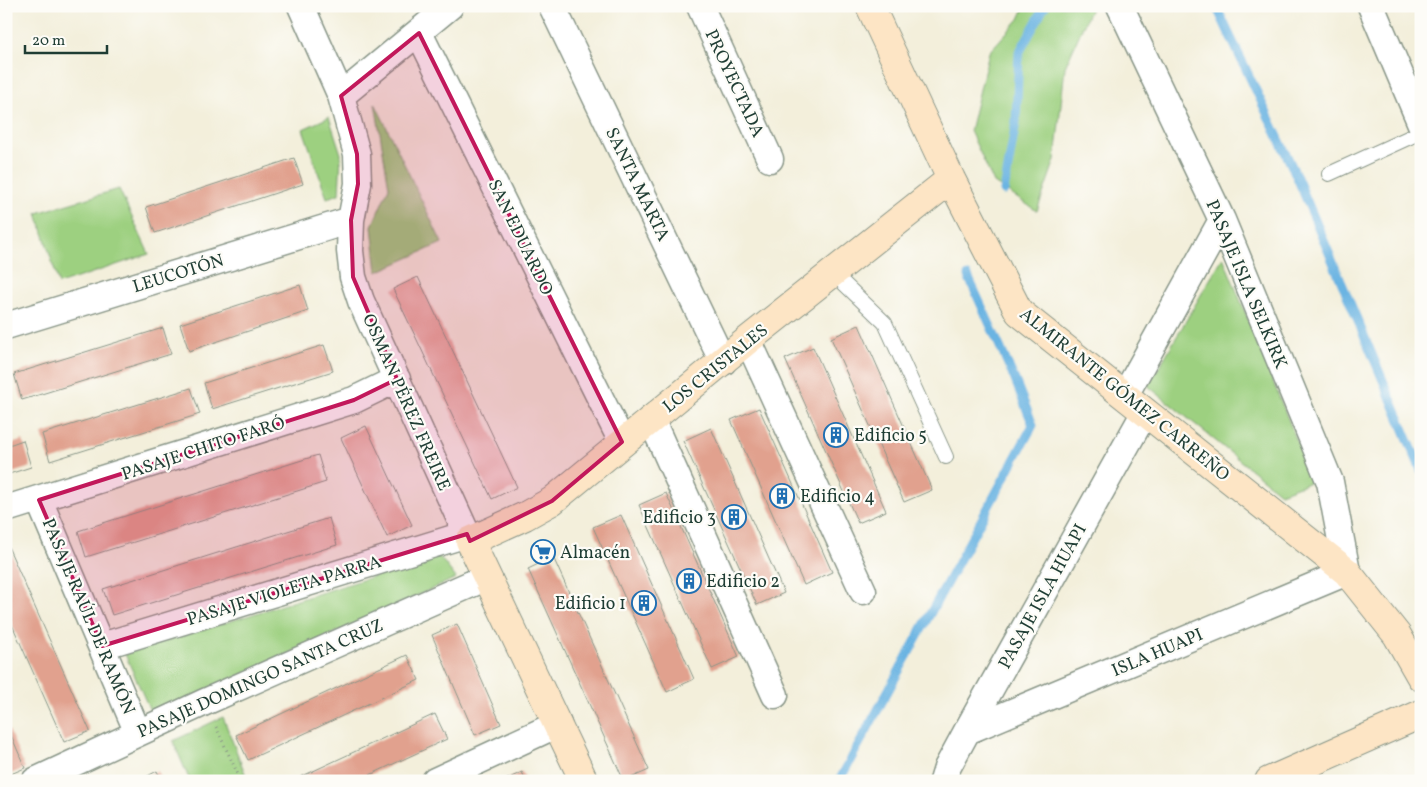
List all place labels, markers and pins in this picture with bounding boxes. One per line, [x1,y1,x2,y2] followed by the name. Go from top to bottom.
[823,422,849,448] building icon: Edificio 5
[854,424,927,449] place label: Edificio 5
[769,483,795,509] building icon: Edificio 4
[800,485,875,510] place label: Edificio 4
[721,504,747,530] building icon: Edificio 3
[642,506,716,531] place label: Edificio 3
[530,539,556,565] supermarket icon: Almacén
[560,541,631,566] place label: Almacén
[676,568,702,594] building icon: Edificio 2
[706,570,780,595] place label: Edificio 2
[631,590,657,616] building icon: Edificio 1
[555,592,626,617] place label: Edificio 1

